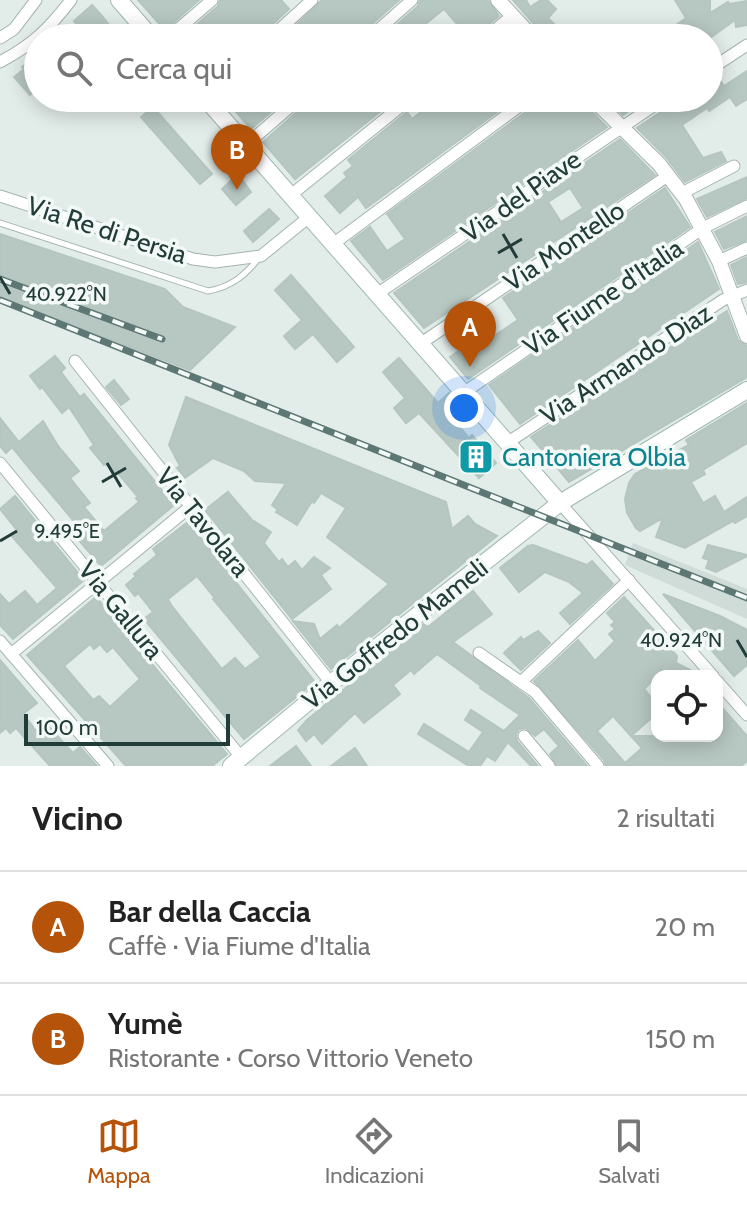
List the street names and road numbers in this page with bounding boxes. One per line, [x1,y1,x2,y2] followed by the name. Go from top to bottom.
[455,143,587,249] street label: Via del Piave
[23,189,191,271] street label: Via Re di Persia
[498,194,630,298] street label: Via Montello
[517,231,689,362] street label: Via Fiume d'Italia
[534,297,718,431] street label: Via Armando Diaz
[149,461,257,583] street label: Via Tavolara
[296,552,494,716] street label: Via Goffredo Mameli
[72,554,171,666] street label: Via Gallura

